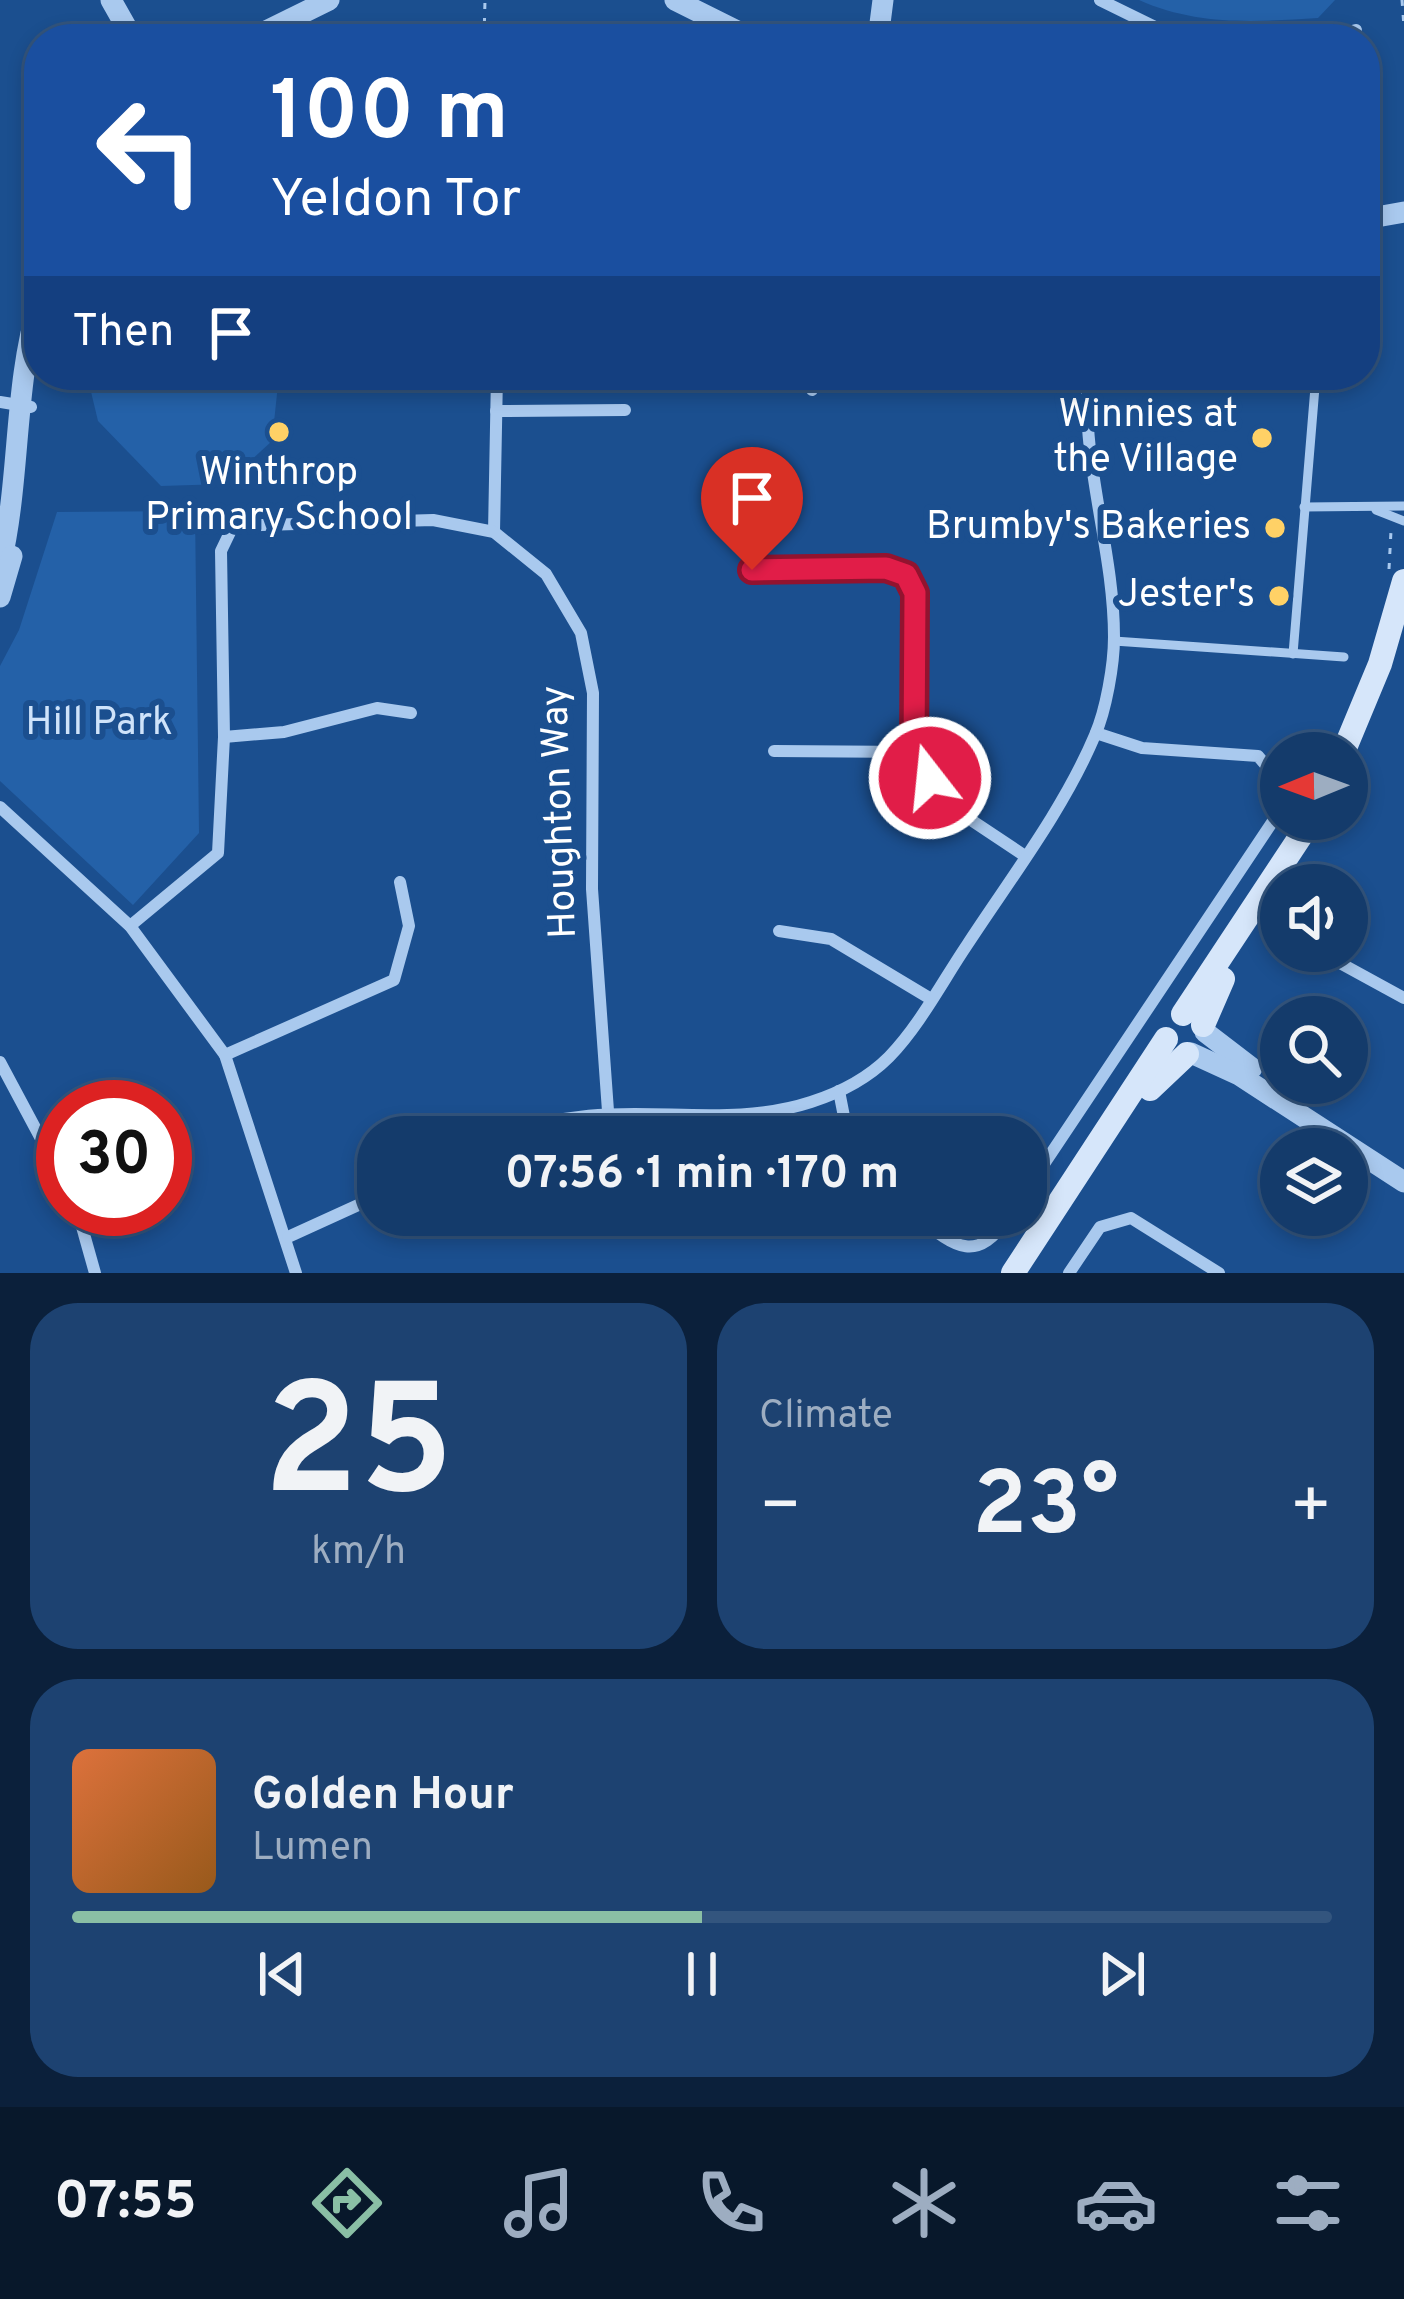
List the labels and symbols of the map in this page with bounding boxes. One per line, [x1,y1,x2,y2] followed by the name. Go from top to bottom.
[1053,392,1238,486] place label: Winnies at the Village
[266,419,292,445] marker: Winthrop Primary School
[1249,425,1275,451] marker: Winnies at the Village
[701,447,803,570] pin
[145,450,413,544] place label: Winthrop Primary School
[926,504,1251,553] place label: Brumby's Bakeries
[1262,515,1288,541] marker: Brumby's Bakeries
[1118,572,1255,621] place label: Jester's
[1266,583,1292,609] marker: Jester's
[532,685,590,939] street label: Houghton Way
[25,700,173,749] park label: Hill Park
[867,715,993,841] position arrow
[1260,732,1368,840] north arrow
[36,1080,192,1236] speed limit sign: 30

